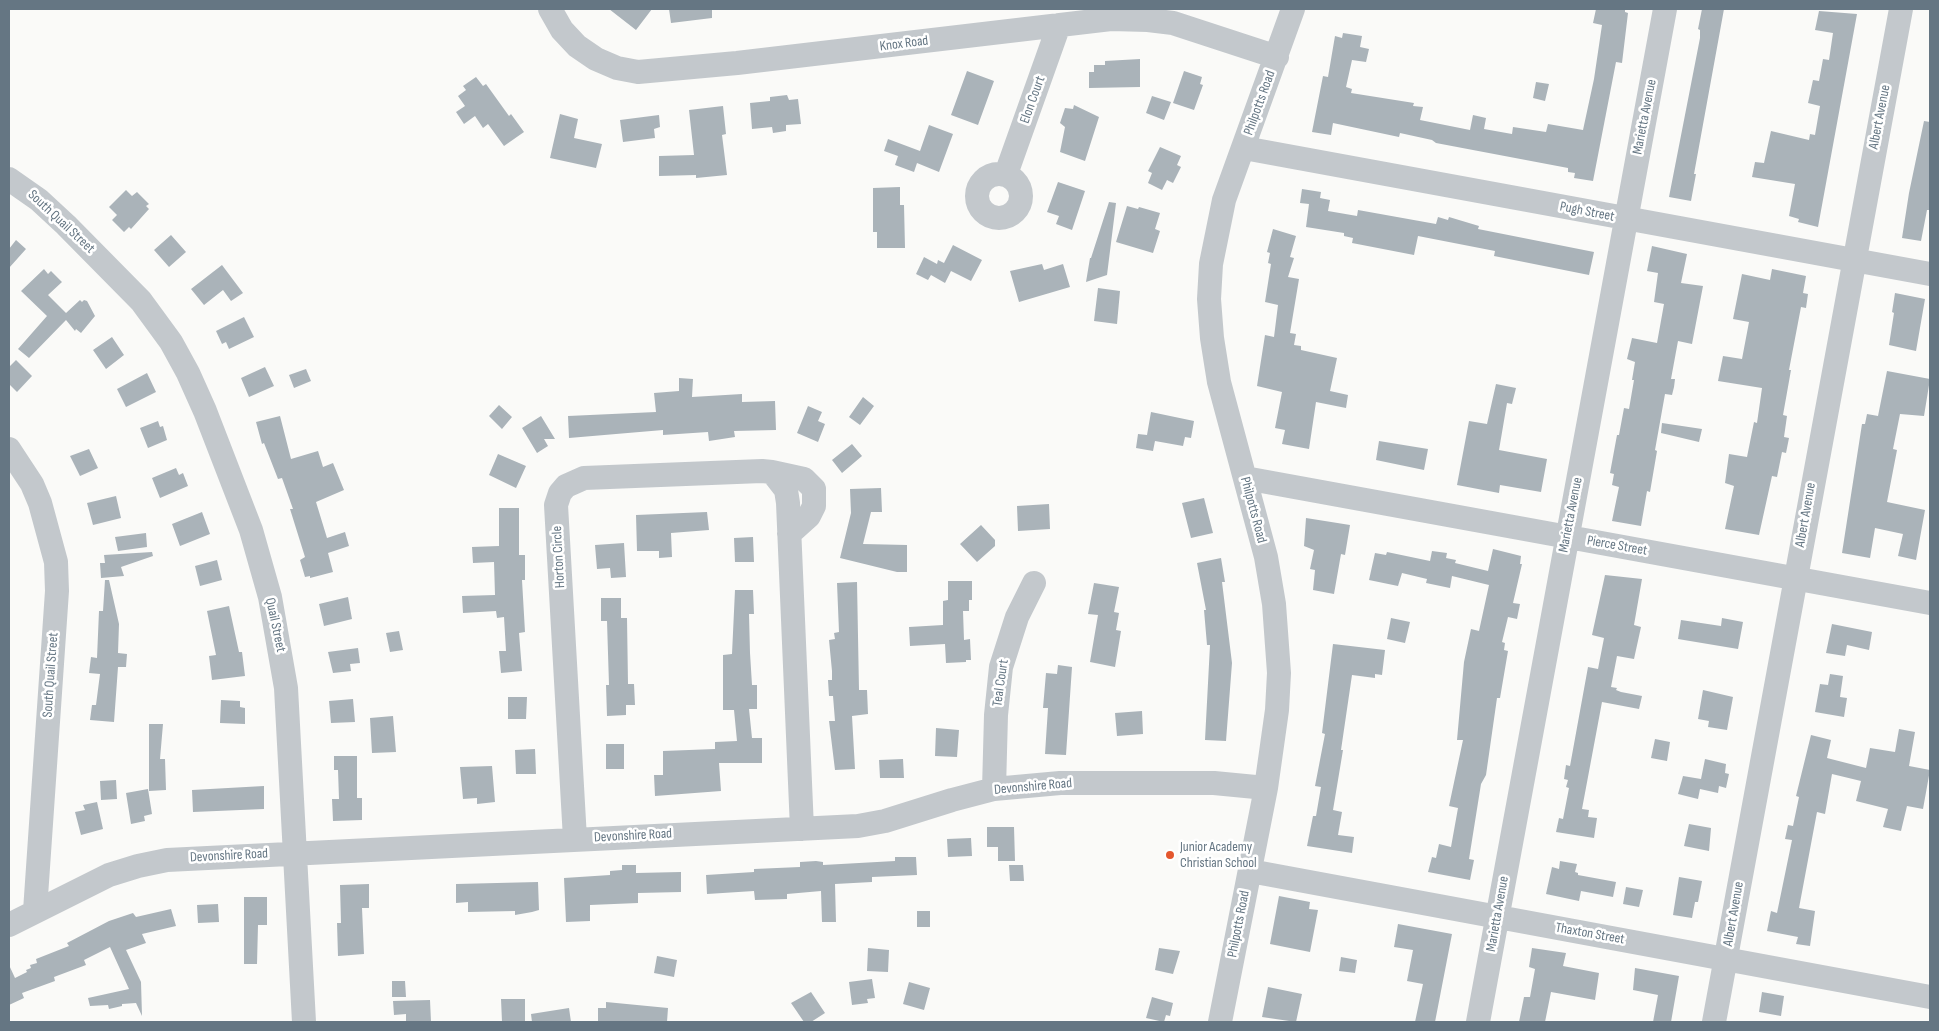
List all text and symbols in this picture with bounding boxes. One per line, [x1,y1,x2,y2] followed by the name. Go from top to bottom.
[879,33,929,55] street label: Knox Road
[1241,68,1279,138] street label: Philpotts Road
[1017,74,1049,126] street label: Elon Court
[1629,78,1661,156] street label: Marietta Avenue
[1866,83,1894,151] street label: Albert Avenue
[24,187,98,257] street label: South Quail Street
[1558,198,1616,226] street label: Pugh Street
[1236,475,1270,545] street label: Philpotts Road
[1555,476,1587,554] street label: Marietta Avenue
[1792,481,1820,549] street label: Albert Avenue
[549,525,569,589] street label: Horton Circle
[1586,532,1648,560] street label: Pierce Street
[261,596,289,654] street label: Quail Street
[40,632,62,718] street label: South Quail Street
[989,658,1013,708] street label: Teal Court
[993,775,1073,799] street label: Devonshire Road
[594,826,672,846] street label: Devonshire Road
[1180,839,1257,872] place label: Junior Academy Christian School
[190,846,268,866] street label: Devonshire Road
[1164,849,1176,861] marker: Junior Academy Christian School
[1483,875,1513,953] street label: Marietta Avenue
[1720,880,1748,948] street label: Albert Avenue
[1224,889,1254,959] street label: Philpotts Road
[1554,920,1626,948] street label: Thaxton Street

